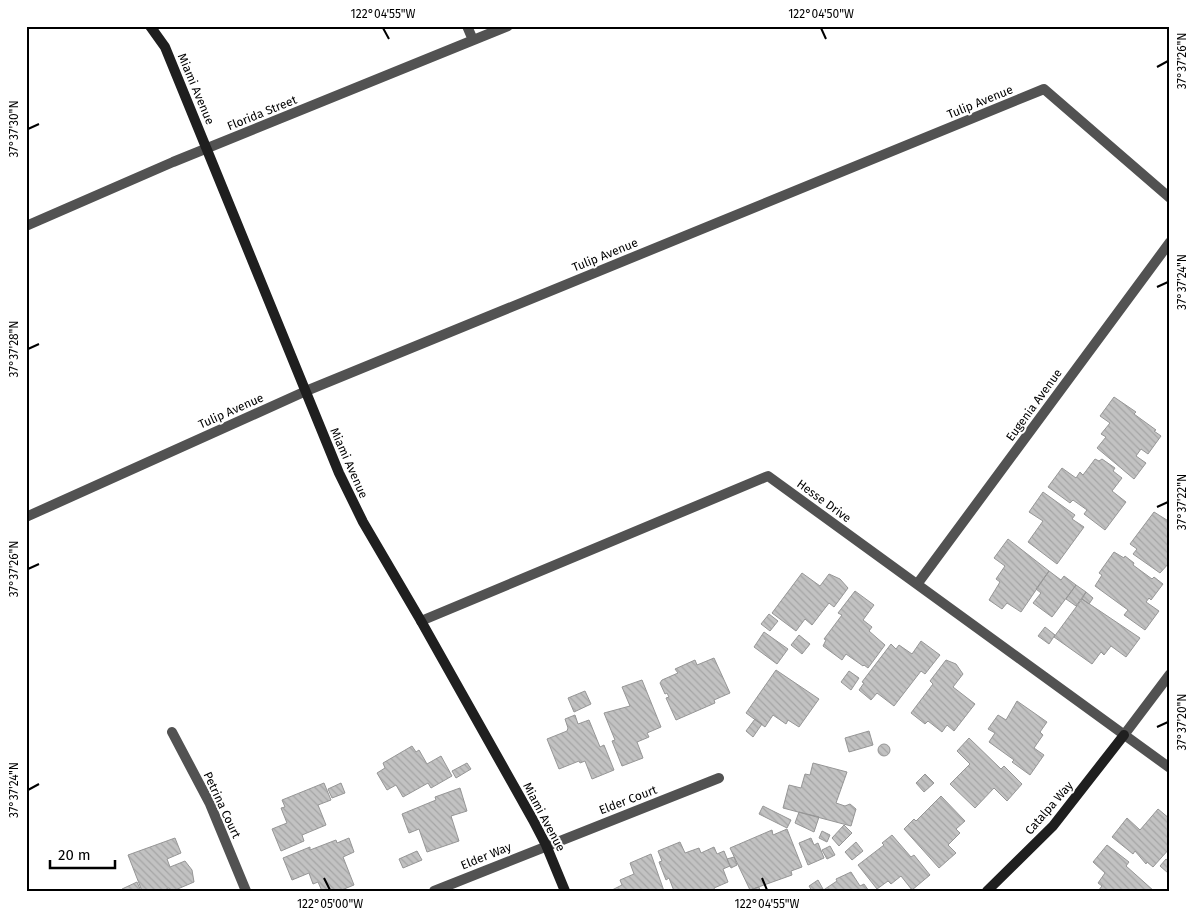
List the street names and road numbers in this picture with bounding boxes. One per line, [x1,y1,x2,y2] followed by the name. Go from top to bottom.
[175,51,217,127] street label: Miami Avenue
[945,82,1015,122] street label: Tulip Avenue
[225,92,299,133] street label: Florida Street
[570,235,640,275] street label: Tulip Avenue
[1003,366,1065,444] street label: Eugenia Avenue
[196,390,266,432] street label: Tulip Avenue
[327,425,371,501] street label: Miami Avenue
[794,477,854,525] street label: Hesse Drive
[201,770,244,841] street label: Petrina Court
[1022,779,1076,837] street label: Catalpa Way
[520,780,568,854] street label: Miami Avenue
[597,782,659,817] street label: Elder Court
[459,840,513,872] street label: Elder Way

